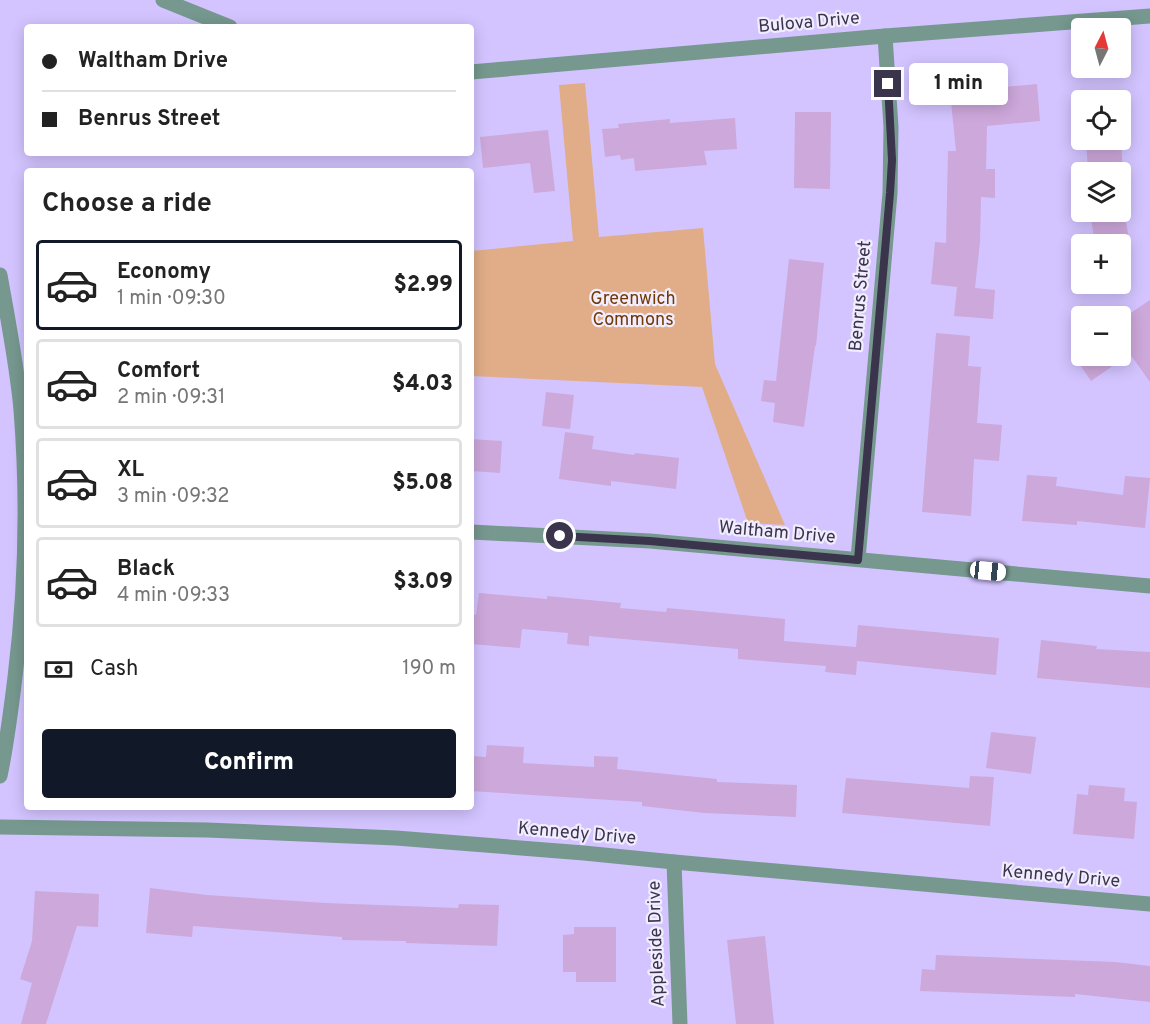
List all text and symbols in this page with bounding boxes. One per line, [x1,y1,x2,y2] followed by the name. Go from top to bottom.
[757,7,861,39] street label: Bulova Drive
[1071,18,1131,78] north arrow
[1071,18,1131,366] map controls
[78,48,228,75] text: Waltham Drive
[909,63,1008,105] callout: 1 min
[874,70,901,97] route end
[934,71,983,97] text: 1 min
[1071,90,1131,150] button: locate
[78,106,220,133] text: Benrus Street
[1071,162,1131,222] button: layers
[42,187,212,221] text: Choose a ride
[1071,234,1131,294] button: +
[845,240,877,352] street label: Benrus Street
[45,258,99,312] icon: car
[117,259,211,286] text: Economy
[393,272,453,299] text: $2.99
[117,286,226,312] text: 1 min · 09:30
[590,288,676,332] park label: Greenwich Commons
[1071,306,1131,366] button: −
[45,357,99,411] icon: car
[117,358,200,385] text: Comfort
[392,371,453,398] text: $4.03
[117,385,225,411] text: 2 min · 09:31
[45,456,99,510] icon: car
[117,457,144,484] text: XL
[392,470,453,497] text: $5.08
[117,484,230,510] text: 3 min · 09:32
[718,516,836,550] street label: Waltham Drive
[546,522,573,549] route start
[45,555,99,609] icon: car
[117,556,175,583] text: Black
[969,560,1007,582] car
[393,569,453,596] text: $3.09
[117,583,230,609] text: 4 min · 09:33
[42,653,75,686] icon: cash
[90,656,139,683] text: Cash
[402,656,456,682] text: 190 m
[42,729,456,798] button: Confirm
[517,817,637,851] street label: Kennedy Drive
[1001,860,1121,894] street label: Kennedy Drive
[643,880,671,1008] street label: Appleside Drive

